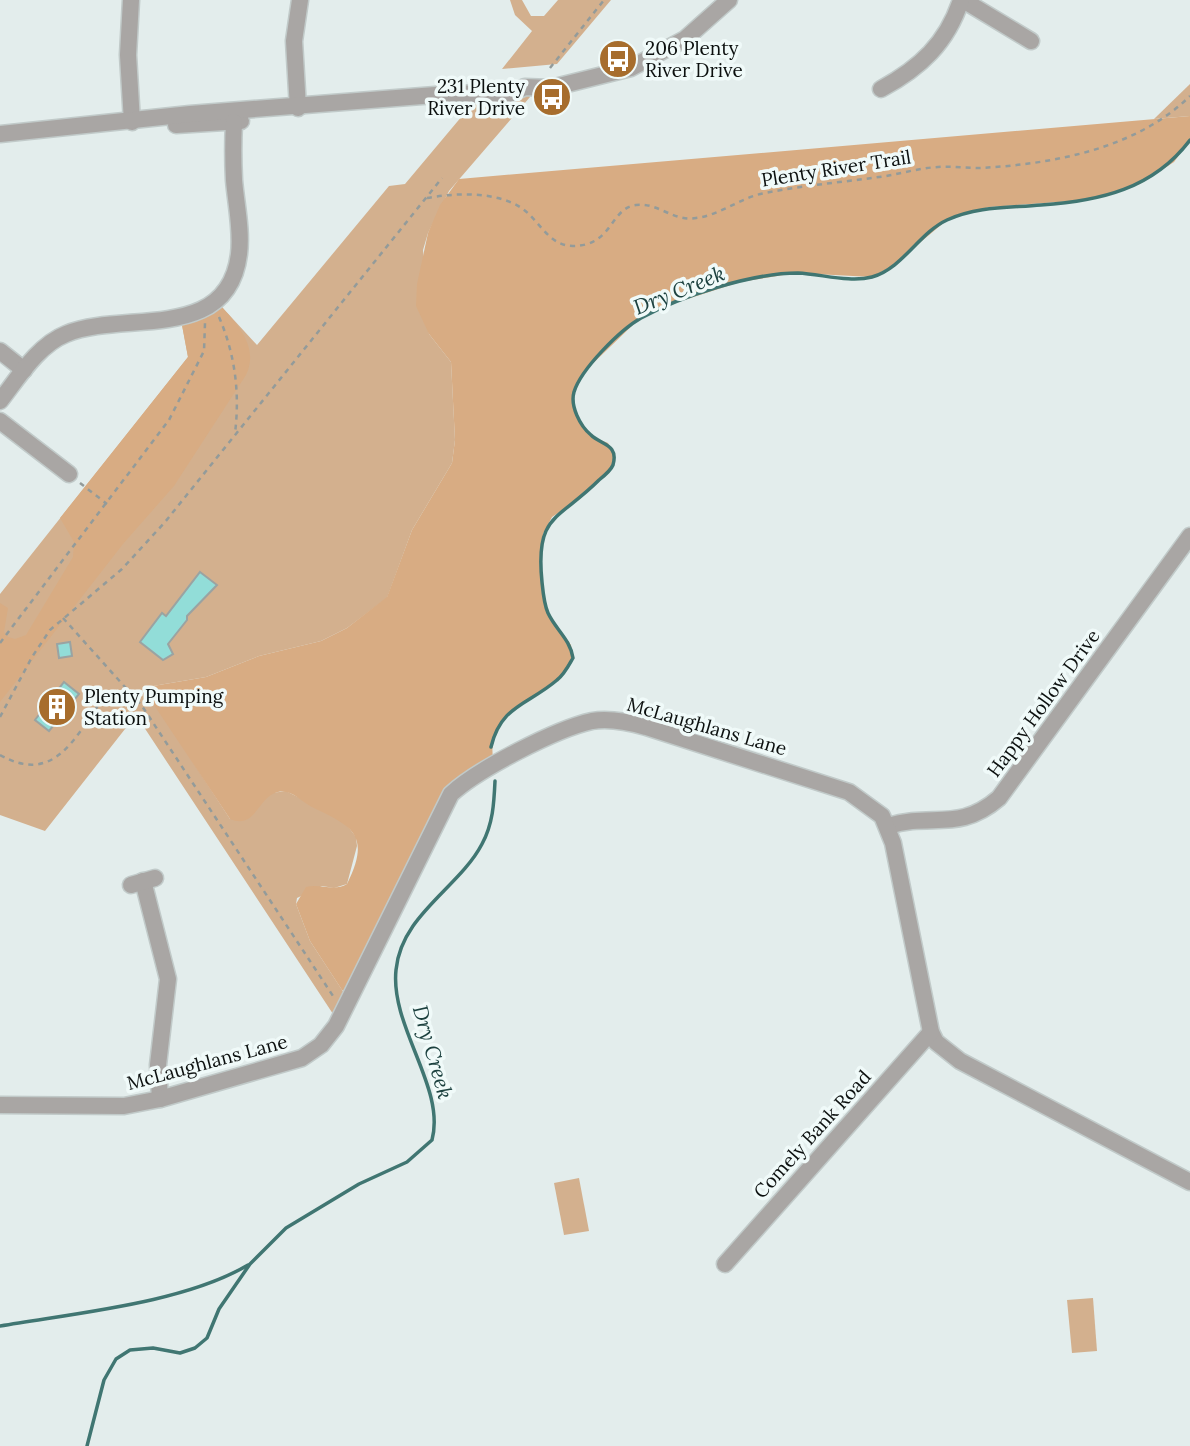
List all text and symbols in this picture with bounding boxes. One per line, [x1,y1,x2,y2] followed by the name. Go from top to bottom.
[645,36,743,82] place label: 206 Plenty River Drive
[597,38,639,80] bus stop icon: 206 Plenty River Drive
[427,74,525,120] place label: 231 Plenty River Drive
[531,76,573,118] bus stop icon: 231 Plenty River Drive
[759,144,913,192] street label: Plenty River Trail
[629,259,729,321] water label: Dry Creek
[981,625,1105,781] street label: Happy Hollow Drive
[84,684,224,730] place label: Plenty Pumping Station
[36,686,78,728] building icon: Plenty Pumping Station
[624,692,790,760] street label: McLaughlans Lane
[407,1002,459,1102] water label: Dry Creek
[124,1029,290,1095] street label: McLaughlans Lane
[748,1065,876,1203] street label: Comely Bank Road

